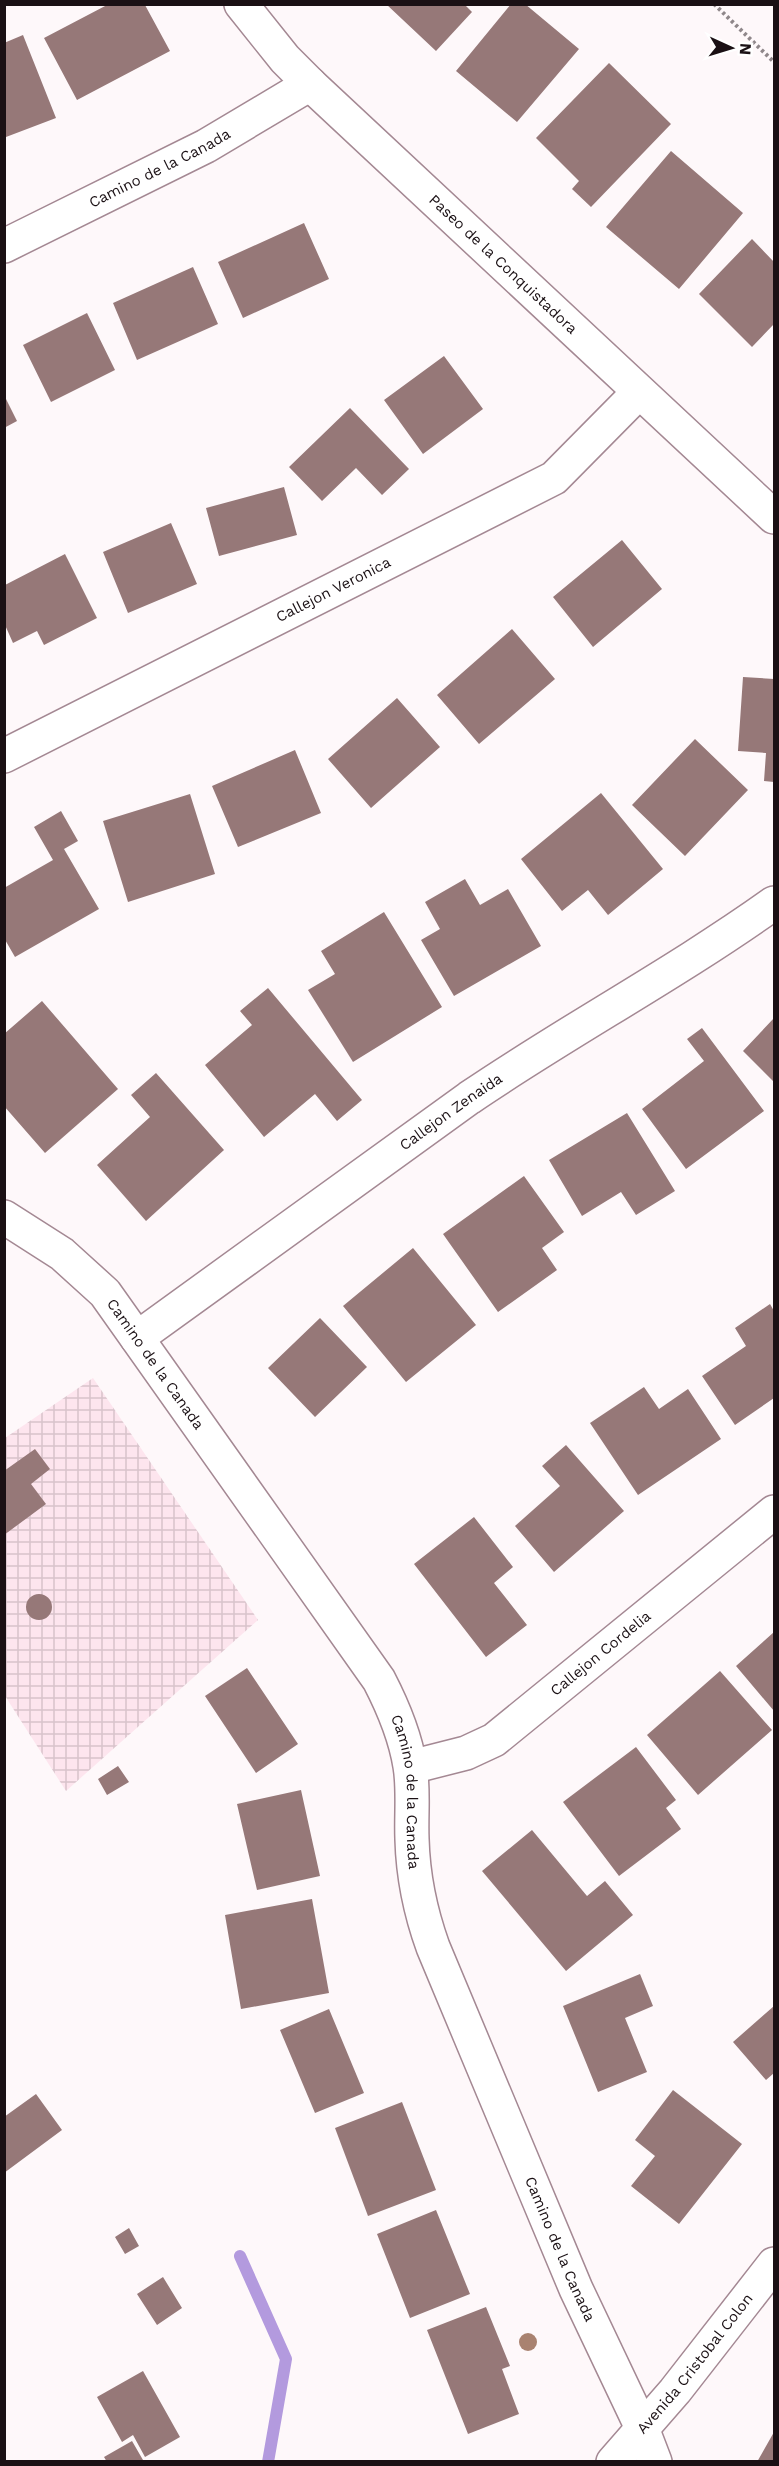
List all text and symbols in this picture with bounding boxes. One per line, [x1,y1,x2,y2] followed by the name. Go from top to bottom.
[701,18,761,78] north arrow
[736,42,755,56] text: N
[86,124,234,211] street label: Camino de la Canada
[425,191,581,338] street label: Paseo de la Conquistadora
[273,553,394,626] street label: Callejon Veronica
[396,1069,506,1154] street label: Callejon Zenaida
[103,1295,208,1433] street label: Camino de la Canada
[547,1607,655,1700] street label: Callejon Cordelia
[387,1712,423,1871] street label: Camino de la Canada
[521,2174,599,2325] street label: Camino de la Canada
[633,2290,757,2437] street label: Avenida Cristobal Colon

